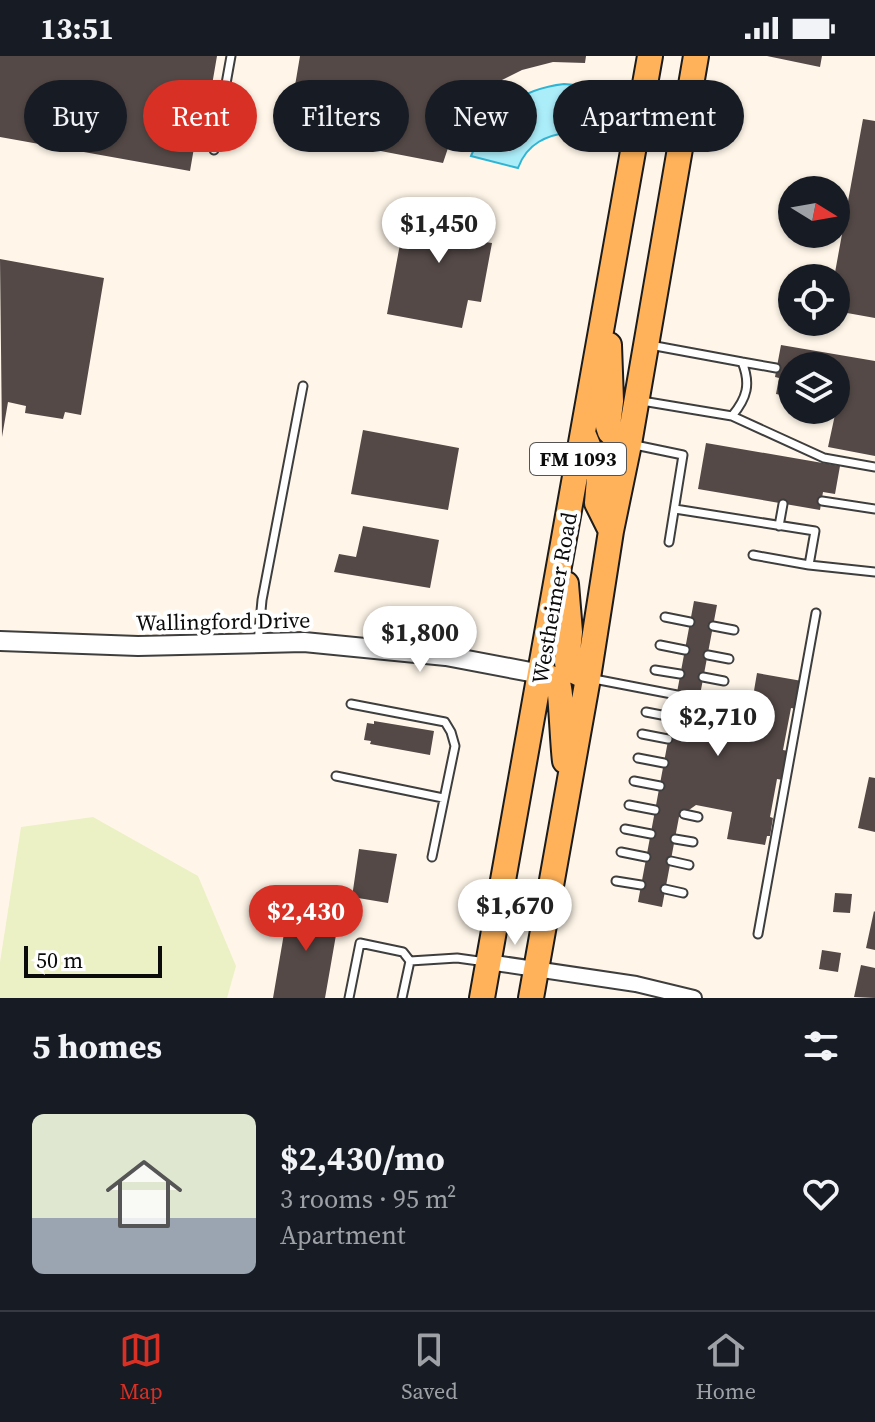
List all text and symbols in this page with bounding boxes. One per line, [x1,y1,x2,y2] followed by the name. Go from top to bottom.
[40,8,114,49] text: 13:51
[24,80,127,152] chip: Buy
[143,80,257,152] chip: Rent
[273,80,409,152] chip: Filters
[425,80,537,152] chip: New
[553,80,744,152] chip: Apartment
[778,176,850,248] north arrow
[778,176,850,424] map controls
[374,197,504,265] pin: $1,450
[400,205,478,241] text: $1,450
[778,264,850,336] button: locate
[778,352,850,424] button: layers
[530,443,626,475] road number: FM 1093
[524,509,584,686] street label: Westheimer Road
[136,604,310,638] street label: Wallingford Drive
[355,606,485,674] pin: $1,800
[381,614,459,650] text: $1,800
[653,690,783,758] pin: $2,710
[679,698,757,734] text: $2,710
[450,879,580,947] pin: $1,670
[241,885,371,953] pin: $2,430
[476,887,554,923] text: $1,670
[267,893,345,929] text: $2,430
[24,942,162,978] scale bar
[36,945,83,975] text: 50 m
[32,1023,162,1069] text: 5 homes
[799,1024,843,1068] icon: filters
[280,1135,445,1181] text: $2,430/mo
[96,1146,192,1242] icon: home
[799,1172,843,1216] icon: heart
[280,1181,456,1217] text: 3 rooms · 95 m²
[280,1217,405,1253] text: Apartment
[119,1328,163,1406] tab: Map
[401,1328,458,1406] tab: Saved
[696,1328,756,1406] tab: Home

